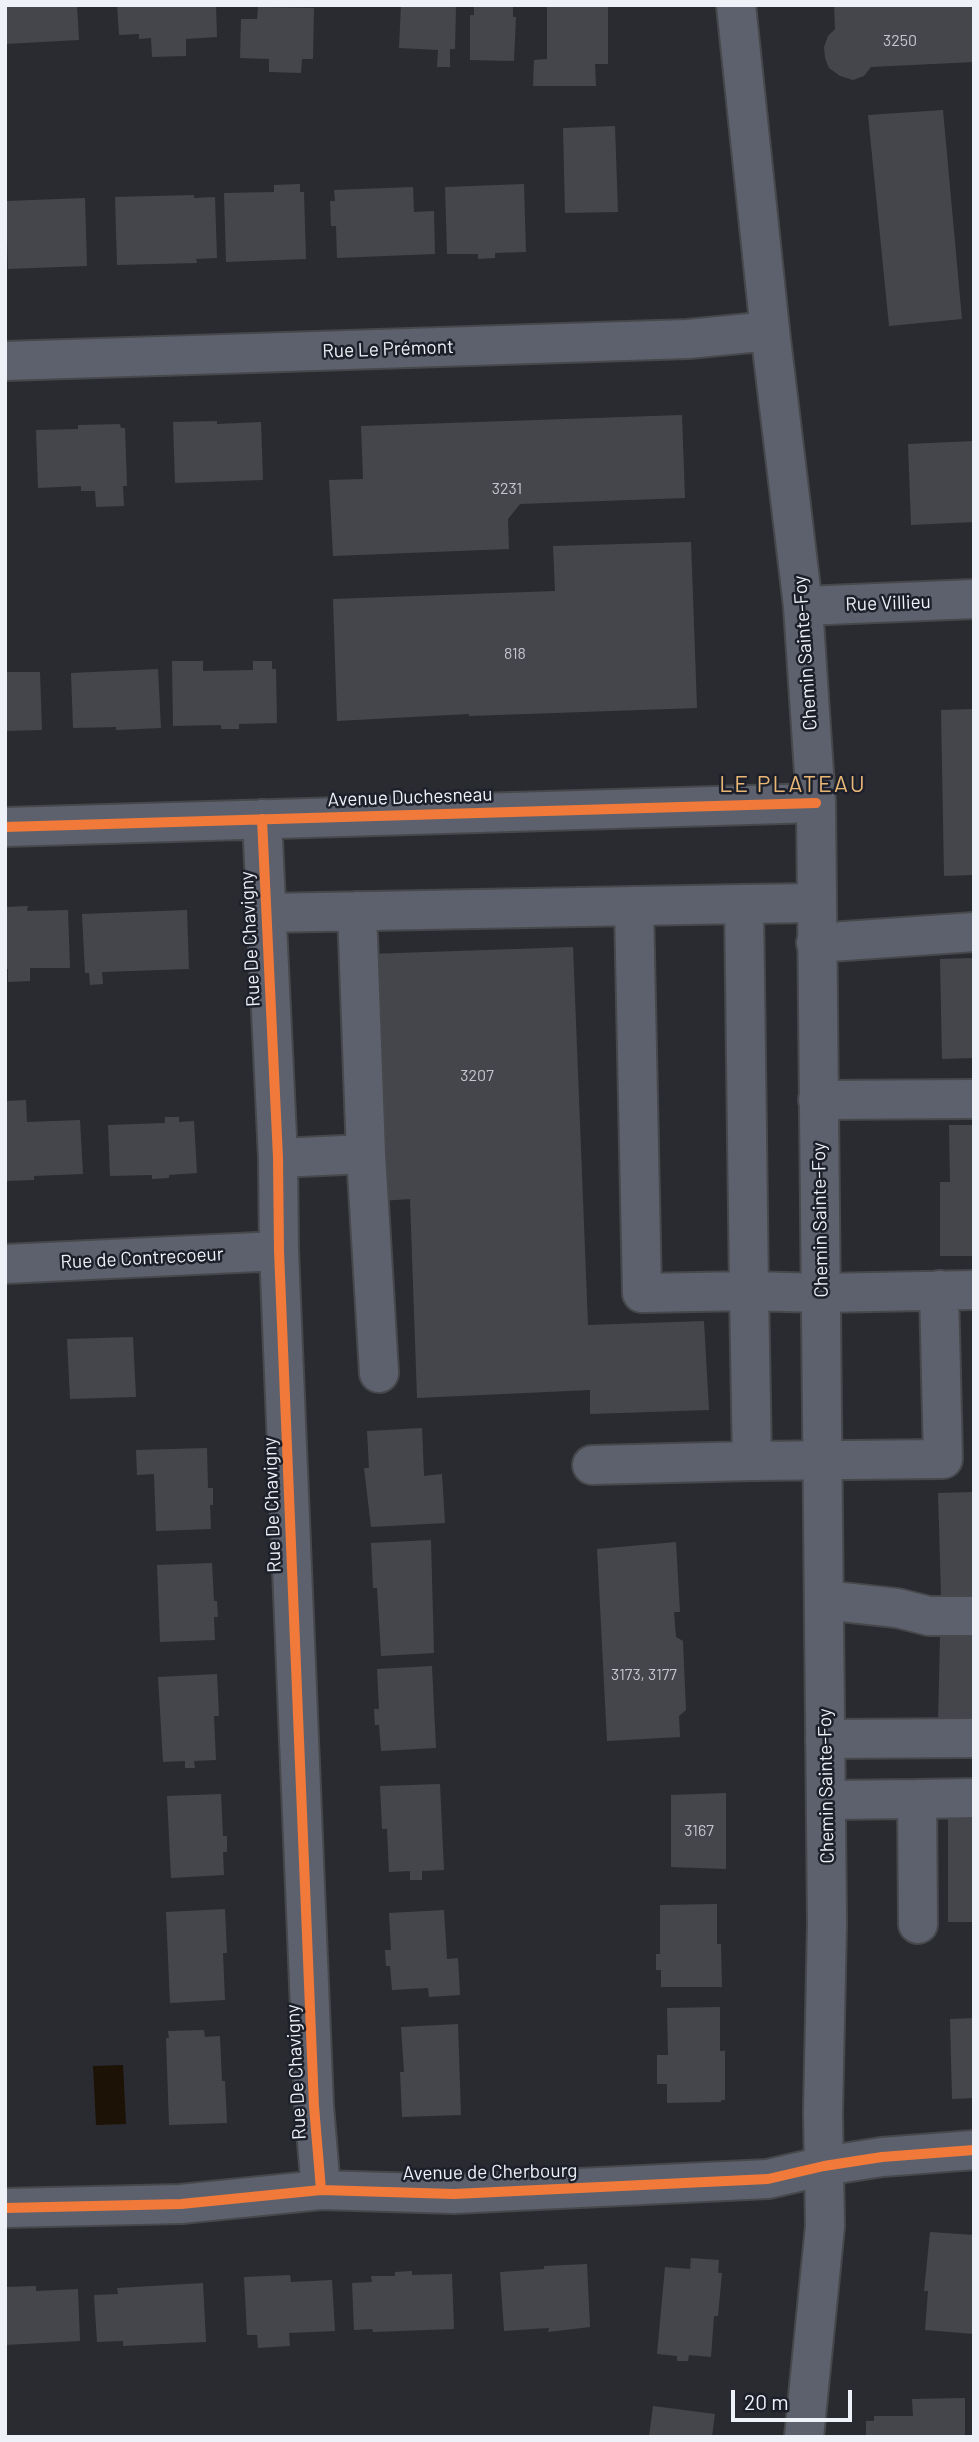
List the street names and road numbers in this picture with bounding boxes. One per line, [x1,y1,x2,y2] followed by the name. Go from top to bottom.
[322,335,454,363] street label: Rue Le Prémont
[788,575,822,731] street label: Chemin Sainte-Foy
[845,590,931,616] street label: Rue Villieu
[327,783,493,811] street label: Avenue Duchesneau
[235,871,265,1007] street label: Rue De Chavigny
[807,1142,833,1298] street label: Chemin Sainte-Foy
[60,1242,224,1274] street label: Rue de Contrecoeur
[258,1437,286,1573] street label: Rue De Chavigny
[813,1708,839,1864] street label: Chemin Sainte-Foy
[281,2004,311,2140] street label: Rue De Chavigny
[402,2159,578,2185] street label: Avenue de Cherbourg

